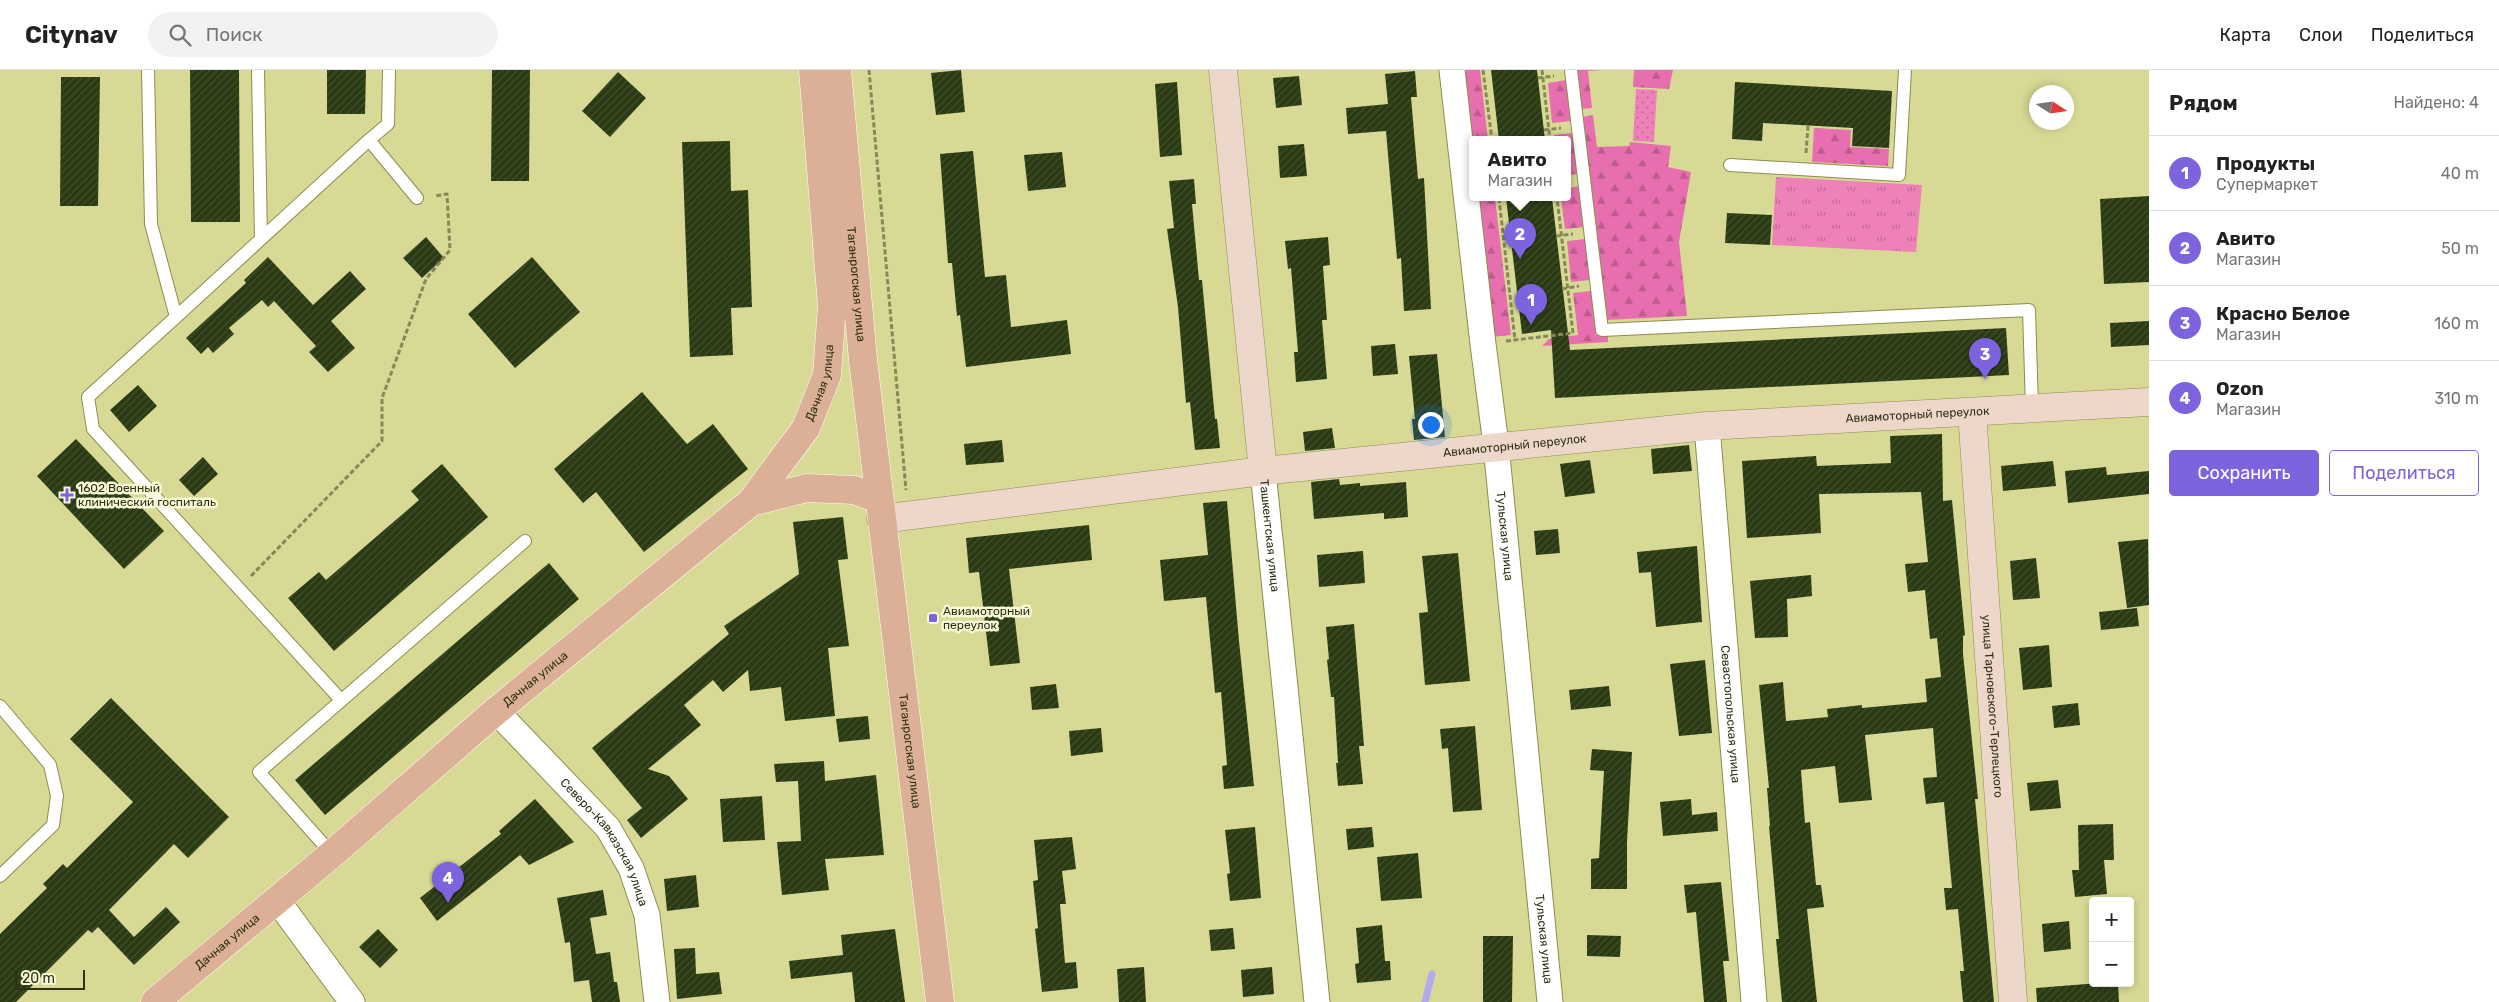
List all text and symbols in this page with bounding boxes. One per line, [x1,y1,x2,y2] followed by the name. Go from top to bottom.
[148,12,498,57] search box
[25,21,118,49] text: Citynav
[166,21,194,49] icon: search
[206,23,262,46] text: Поиск
[2220,24,2271,46] text: Карта
[2299,24,2343,46] text: Слои
[2371,24,2474,46] text: Поделиться
[2029,85,2074,130] north arrow
[2169,90,2238,115] text: Рядом
[2394,93,2479,112] text: Найдено: 4
[1469,136,1571,201] popup
[1488,148,1547,171] text: Авито
[2216,152,2315,175] text: Продукты
[2181,164,2189,183] text: 1
[2441,164,2479,183] text: 40 m
[1488,171,1552,190] text: Магазин
[2216,175,2318,194] text: Супермаркет
[1504,218,1536,259] pin: 2
[844,226,868,342] street label: Таганрогская улица
[2216,227,2275,250] text: Авито
[2180,239,2190,258] text: 2
[2441,239,2479,258] text: 50 m
[2216,250,2281,269] text: Магазин
[1515,284,1547,325] pin: 1
[2216,302,2350,325] text: Красно Белое
[2180,314,2190,333] text: 3
[2434,314,2479,333] text: 160 m
[2216,325,2281,344] text: Магазин
[1969,338,2001,379] pin: 3
[802,344,836,423] street label: Дачная улица
[2216,377,2264,400] text: Ozon
[2180,389,2190,408] text: 4
[2435,389,2479,408] text: 310 m
[2216,400,2281,419] text: Магазин
[1845,404,1990,425] street label: Авиамоторный переулок
[1418,412,1444,438] your location
[1442,431,1588,460] street label: Авиамоторный переулок
[2169,450,2319,496] button: Сохранить
[2329,450,2479,496] button: Поделиться
[1257,479,1282,593] street label: Ташкентская улица
[78,481,216,509] place label: 1602 Военный клинический госпиталь
[60,488,74,502] marker: 1602 Военный клинический госпиталь
[1494,491,1516,581] street label: Тульская улица
[943,604,1030,632] place label: Авиамоторный переулок
[927,612,939,624] marker: Авиамоторный переулок
[1979,614,2006,798] street label: улица Тарновского-Терлецкого
[1718,645,1743,784] street label: Севастопольская улица
[500,648,570,710] street label: Дачная улица
[896,693,924,809] street label: Таганрогская улица
[557,776,650,908] street label: Северо-Кавказская улица
[432,862,464,903] pin: 4
[1533,894,1555,985] street label: Тульская улица
[2089,897,2134,987] map controls
[2089,897,2134,942] button: +
[192,911,262,973] street label: Дачная улица
[2089,942,2134,987] button: −
[15,967,85,990] scale bar
[22,970,55,987] text: 20 m

